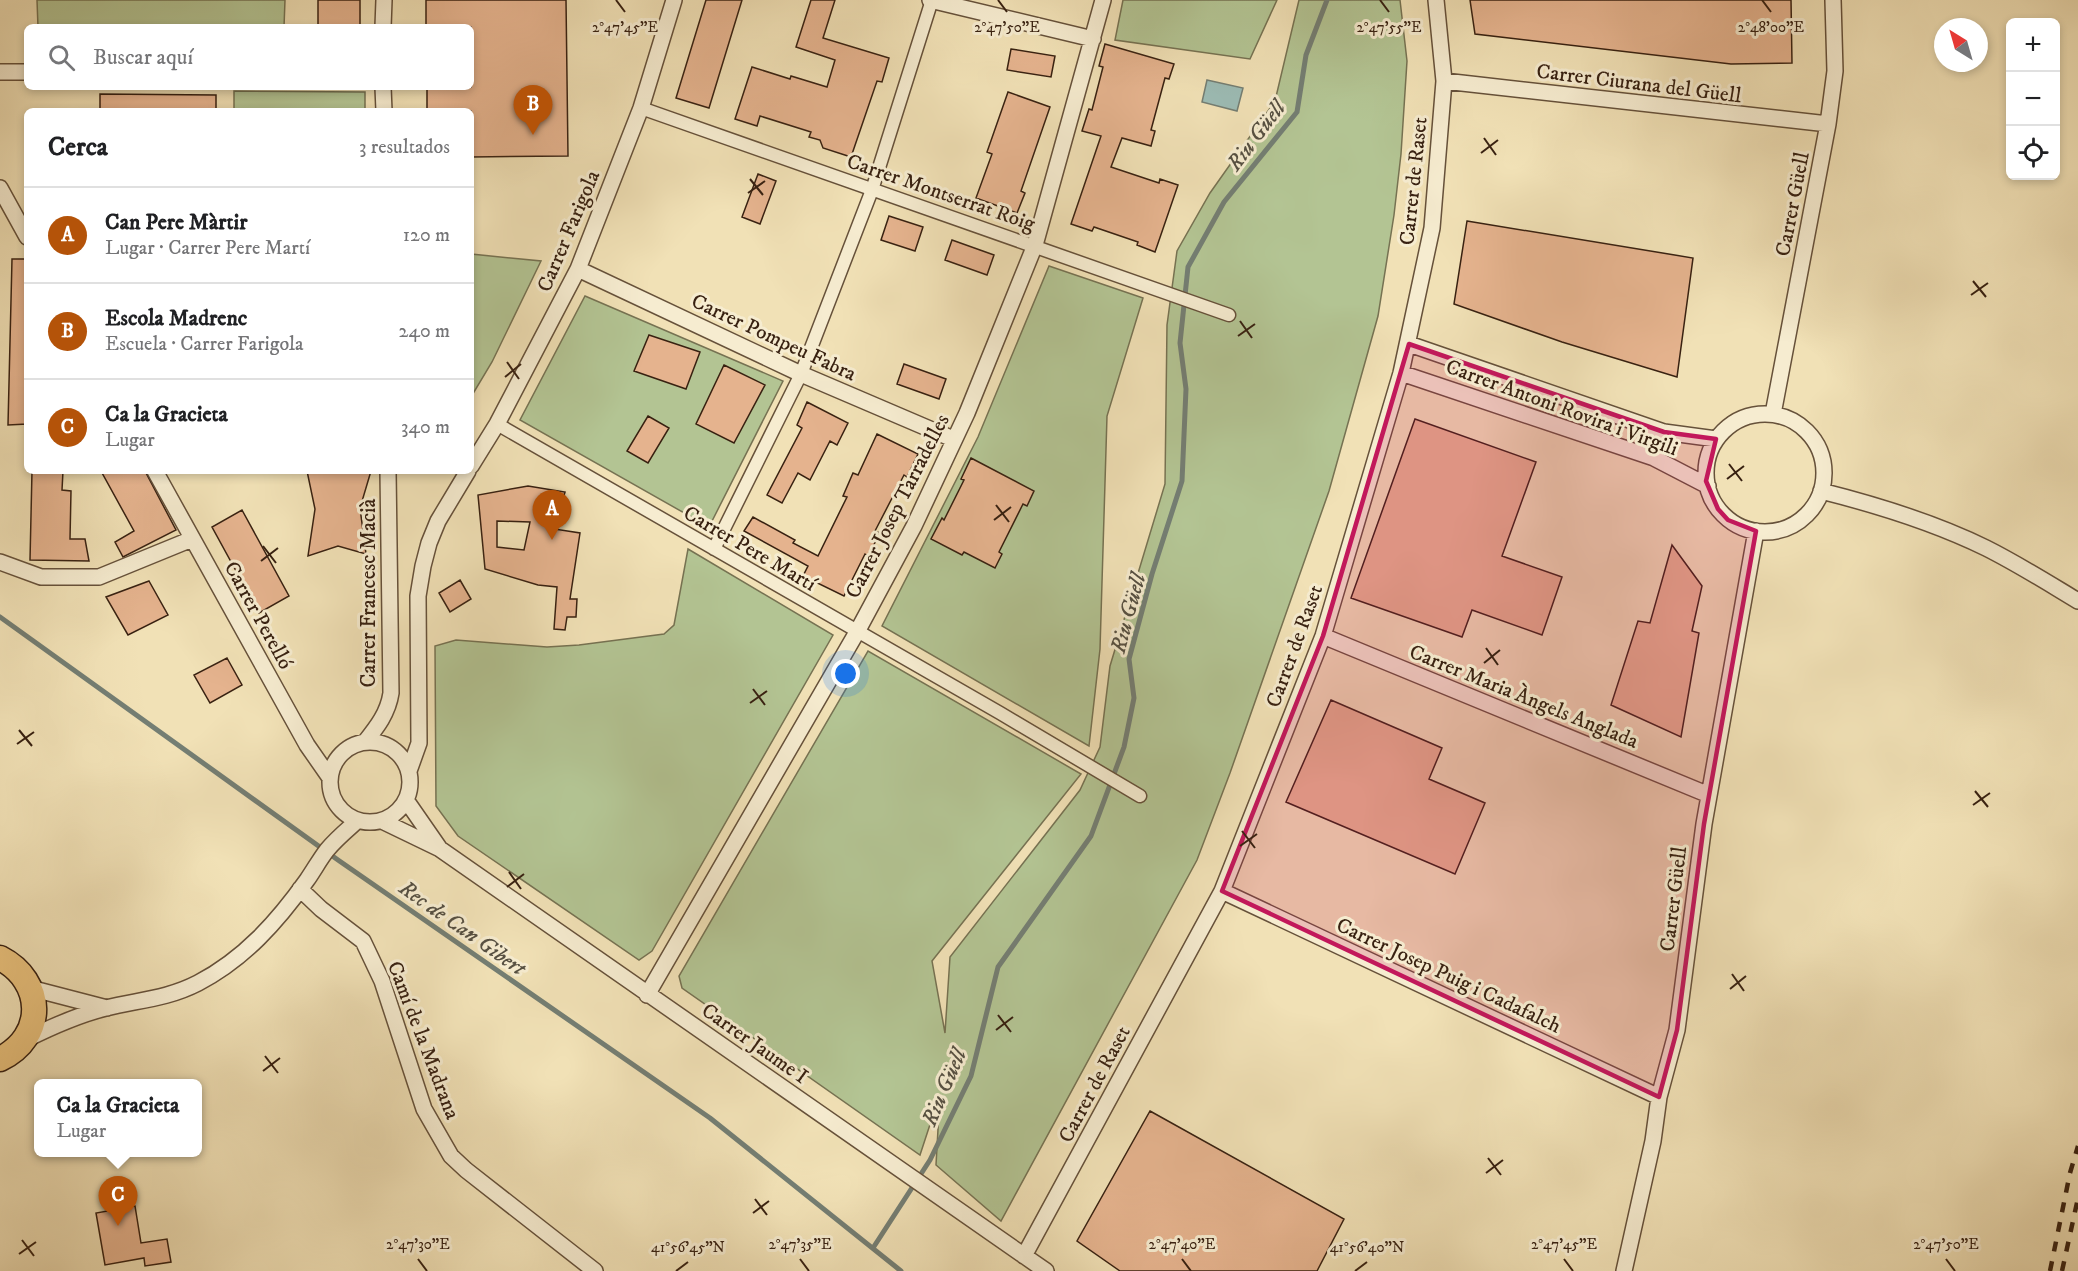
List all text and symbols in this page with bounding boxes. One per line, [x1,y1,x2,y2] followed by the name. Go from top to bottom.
[592,18,658,37] text: 2°47'45"E
[974,18,1040,37] text: 2°47'50"E
[1356,18,1422,37] text: 2°47'55"E
[1738,18,1805,37] text: 2°48'00"E
[1934,18,1988,72] north arrow
[2006,18,2060,180] map controls
[2006,18,2060,72] button: +
[24,24,474,90] search box
[45,41,78,74] icon: search
[93,44,193,71] text: Buscar aquí
[1535,59,1743,110] street label: Carrer Ciurana del Güell
[2006,72,2060,126] button: −
[514,86,552,135] pin: B
[1220,94,1293,177] water label: Riu Güell
[1394,116,1434,246] street label: Carrer de Raset
[2006,126,2060,180] button: locate
[48,131,108,164] text: Cerca
[359,135,450,160] text: 3 resultados
[843,149,1039,238] street label: Carrer Montserrat Roig
[1770,149,1816,259] street label: Carrer Güell
[532,167,606,296] street label: Carrer Farigola
[105,209,247,236] text: Can Pere Màrtir
[61,223,74,248] text: A
[403,223,450,248] text: 120 m
[105,236,310,261] text: Lugar · Carrer Pere Martí
[687,288,860,388] street label: Carrer Pompeu Fabra
[105,305,247,332] text: Escola Madrenc
[61,319,74,344] text: B
[399,319,450,344] text: 240 m
[105,332,304,357] text: Escuela · Carrer Farigola
[1442,354,1681,462] street label: Carrer Antoni Rovira i Virgili
[105,401,228,428] text: Ca la Gracieta
[840,410,956,603] street label: Carrer Josep Tarradelles
[61,415,74,440] text: C
[401,415,450,440] text: 340 m
[105,428,155,453] text: Lugar
[532,490,572,540] pin: A
[356,499,382,687] street label: Carrer Francesc Macià
[678,500,822,598] street label: Carrer Pere Martí
[218,557,298,674] street label: Carrer Perelló
[1105,568,1153,657] water label: Riu Güell
[1261,581,1329,711] street label: Carrer de Raset
[1405,637,1643,755] street label: Carrer Maria Àngels Anglada
[831,659,860,688] your location
[1655,844,1693,953] street label: Carrer Güell
[393,874,532,983] water label: Rec de Can Gibert
[1332,912,1565,1039] street label: Carrer Josep Puig i Cadafalch
[381,958,465,1123] street label: Camí de la Madrana
[696,998,813,1090] street label: Carrer Jaume I
[1053,1021,1137,1147] street label: Carrer de Raset
[916,1043,974,1131] water label: Riu Güell
[34,1079,202,1157] popup
[57,1092,179,1119] text: Ca la Gracieta
[57,1119,106,1144] text: Lugar
[98,1176,138,1226] pin: C
[386,1235,450,1254] text: 2°47'30"E
[768,1235,832,1254] text: 2°47'35"E
[1149,1235,1216,1254] text: 2°47'40"E
[1531,1235,1597,1254] text: 2°47'45"E
[1913,1235,1979,1254] text: 2°47'50"E
[651,1238,725,1257] text: 41°56'45"N
[1330,1238,1404,1257] text: 41°56'40"N

